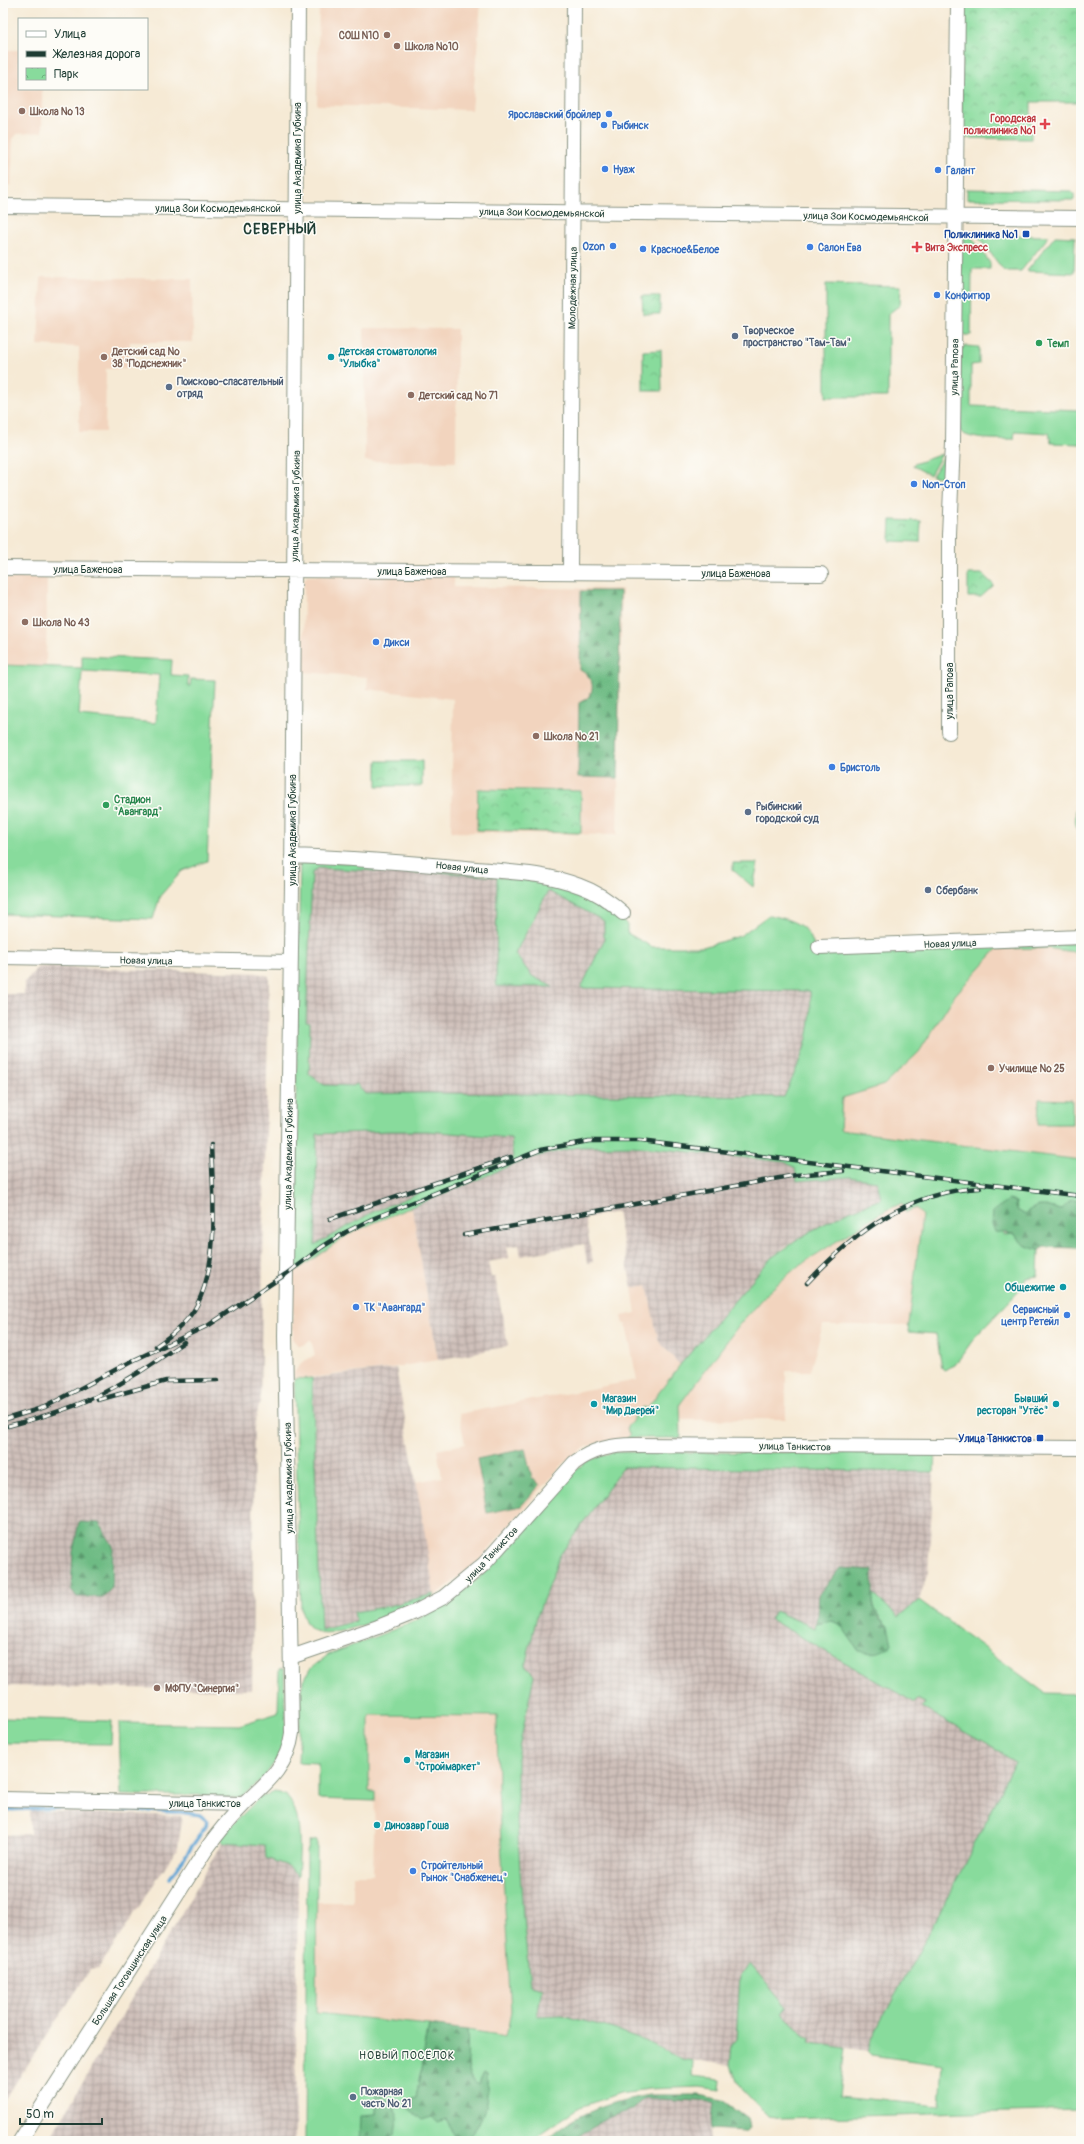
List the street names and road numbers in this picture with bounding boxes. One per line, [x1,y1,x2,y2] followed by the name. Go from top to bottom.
[292,102,304,215] street label: улица Академика Губкина
[154,203,281,215] street label: улица Зои Космодемьянской
[478,206,605,220] street label: улица Зои Космодемьянской
[802,210,929,224] street label: улица Зои Космодемьянской
[566,246,580,329] street label: Молодёжная улица
[948,338,961,396] street label: улица Рапова
[289,450,303,563] street label: улица Академика Губкина
[53,564,123,576] street label: улица Баженова
[377,566,447,578] street label: улица Баженова
[701,568,771,580] street label: улица Баженова
[944,662,956,720] street label: улица Рапова
[287,774,299,887] street label: улица Академика Губкина
[435,859,489,877] street label: Новая улица
[923,937,977,951] street label: Новая улица
[119,955,173,967] street label: Новая улица
[282,1098,296,1211] street label: улица Академика Губкина
[282,1422,296,1535] street label: улица Академика Губкина
[758,1440,831,1454] street label: улица Танкистов
[462,1524,521,1586] street label: улица Танкистов
[168,1798,241,1810] street label: улица Танкистов
[90,1913,170,2028] street label: Большая Тоговщинская улица

